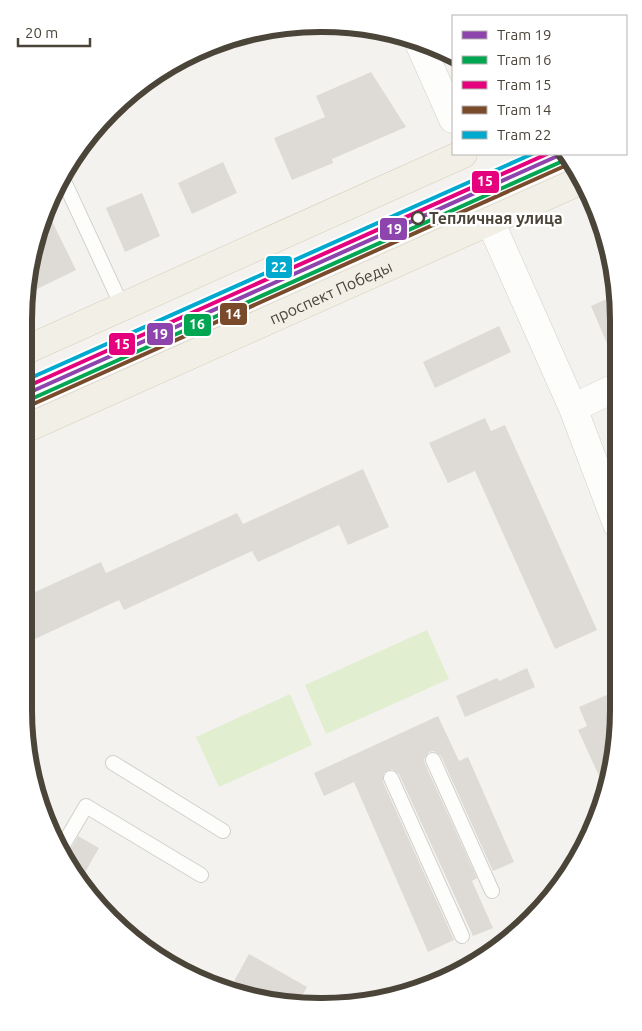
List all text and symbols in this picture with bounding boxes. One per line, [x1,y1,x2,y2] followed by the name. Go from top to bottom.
[18,15,90,47] scale bar
[452,15,627,155] legend
[25,24,58,41] text: 20 m
[497,26,552,43] text: Tram 19
[497,51,552,68] text: Tram 16
[497,76,552,93] text: Tram 15
[497,101,552,118] text: Tram 14
[497,126,552,143] text: Tram 22
[471,170,500,194] line badge: 15
[477,173,493,189] text: 15
[429,209,563,227] place label: Тепличная улица
[411,211,425,225] marker: Тепличная улица
[379,217,408,241] line badge: 19
[386,221,402,237] text: 19
[265,255,293,279] line badge: 22
[267,257,395,328] street label: проспект Победы
[271,259,287,275] text: 22
[219,302,248,326] line badge: 14
[225,306,241,322] text: 14
[183,313,212,337] line badge: 16
[189,316,205,332] text: 16
[146,322,174,346] line badge: 19
[152,326,168,342] text: 19
[108,332,136,356] line badge: 15
[114,336,130,352] text: 15

